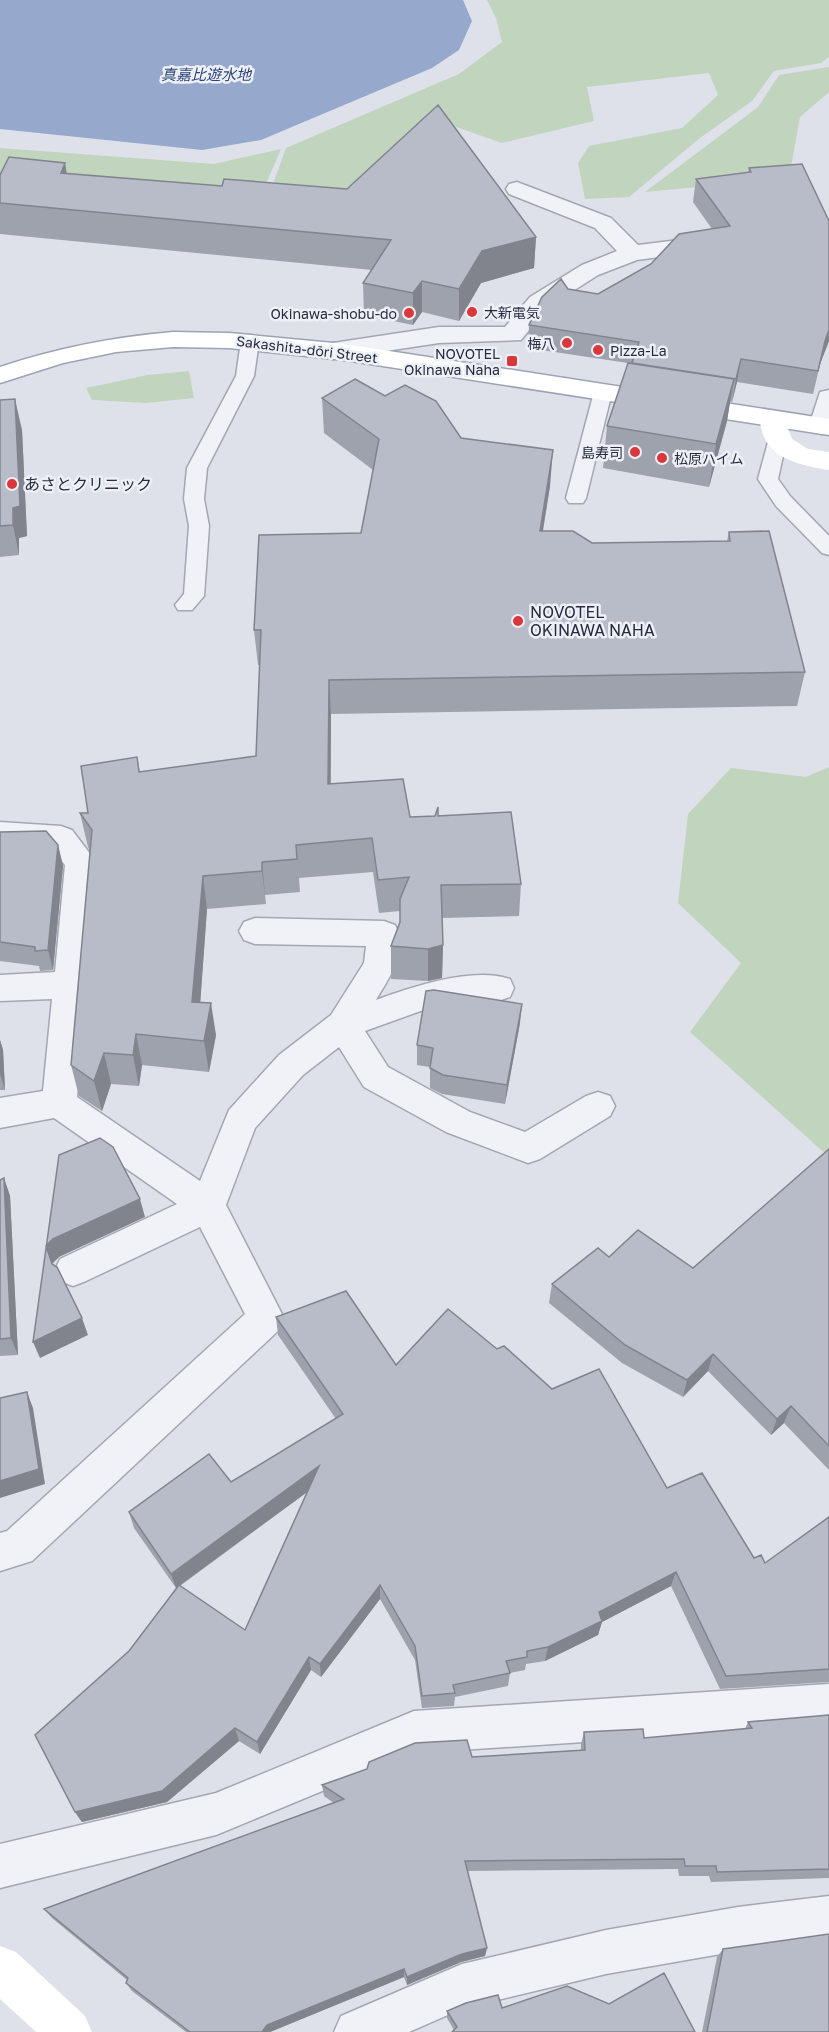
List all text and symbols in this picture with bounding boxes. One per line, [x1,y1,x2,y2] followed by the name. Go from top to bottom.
[161,65,253,83] water label: 真嘉比遊水地
[484,304,540,321] place label: 大新電気
[270,305,397,322] place label: Okinawa-shobu-do
[465,305,479,319] marker: 大新電気
[402,306,416,320] marker: Okinawa-shobu-do
[235,332,379,366] street label: Sakashita-dōri Street
[527,335,555,352] place label: 梅八
[560,336,574,350] marker: 梅八
[610,342,667,359] place label: Pizza-La
[591,343,605,357] marker: Pizza-La
[404,345,500,378] place label: NOVOTEL Okinawa Naha
[505,354,519,368] marker: NOVOTEL Okinawa Naha
[581,444,623,461] place label: 島寿司
[628,445,642,459] marker: 島寿司
[674,450,743,467] place label: 松原ハイム
[655,451,669,465] marker: 松原ハイム
[24,474,152,494] place label: あさとクリニック
[5,477,19,491] marker: あさとクリニック
[530,602,655,640] place label: NOVOTEL OKINAWA NAHA
[511,614,525,628] marker: NOVOTEL OKINAWA NAHA

